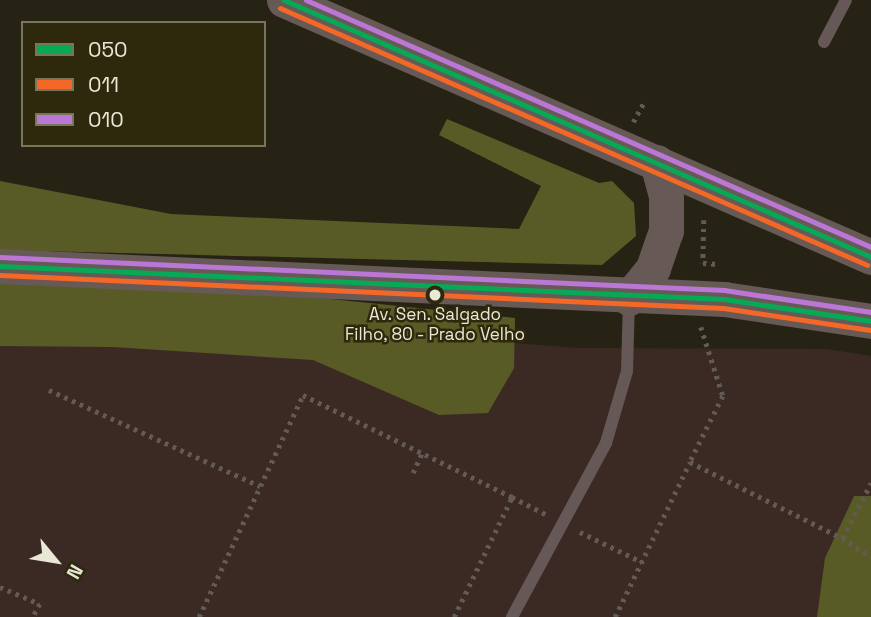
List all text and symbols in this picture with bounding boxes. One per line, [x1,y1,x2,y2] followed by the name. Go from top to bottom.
[21,21,266,147] legend
[88,36,128,63] text: 050
[88,71,119,98] text: 011
[88,106,124,133] text: 010
[428,288,442,302] marker: Av. Sen. Salgado Filho, 80 - Prado Velho
[344,305,526,345] place label: Av. Sen. Salgado Filho, 80 - Prado Velho
[21,526,91,596] north arrow
[61,560,89,584] text: N

